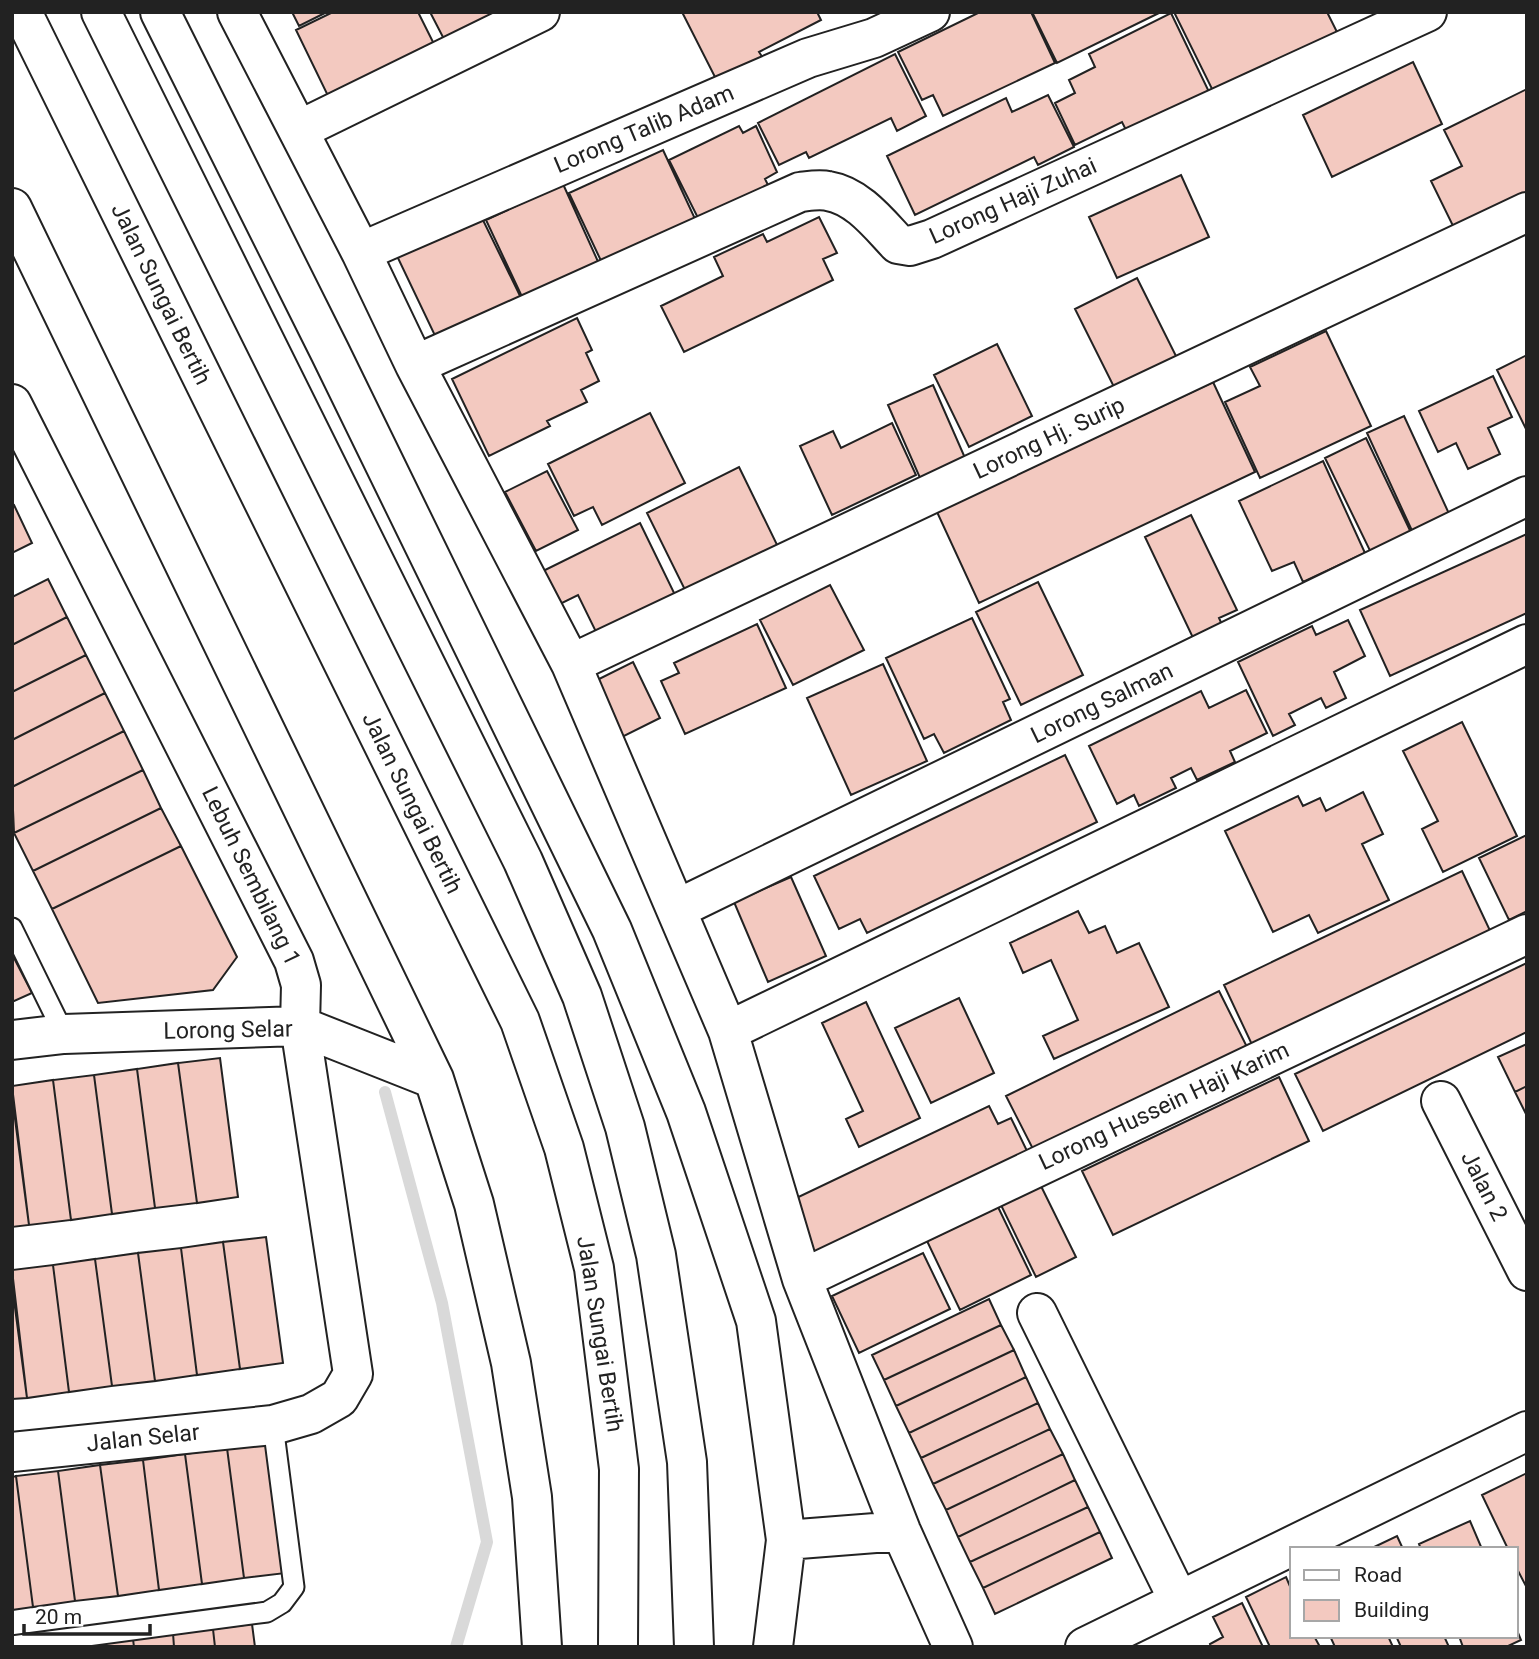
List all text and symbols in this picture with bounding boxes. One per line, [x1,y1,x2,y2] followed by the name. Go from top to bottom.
[550,79,738,179] street label: Lorong Talib Adam
[925,152,1101,250] street label: Lorong Haji Zuhai
[105,199,217,389] street label: Jalan Sungai Bertih
[969,391,1129,485] street label: Lorong Hj. Surip
[1027,657,1177,749] street label: Lorong Salman
[356,708,468,898] street label: Jalan Sungai Bertih
[196,782,306,970] street label: Lebuh Sembilang 1
[163,1015,293,1045] street label: Lorong Selar
[1035,1036,1293,1176] street label: Lorong Hussein Haji Karim
[1455,1147,1513,1225] street label: Jalan 2
[571,1234,629,1434] street label: Jalan Sungai Bertih
[85,1419,201,1457] street label: Jalan Selar
[1290,1547,1518,1638] legend
[1354,1563,1402,1587] text: Road
[24,1592,150,1636] scale bar
[1354,1598,1429,1622] text: Building
[35,1605,82,1629] text: 20 m

